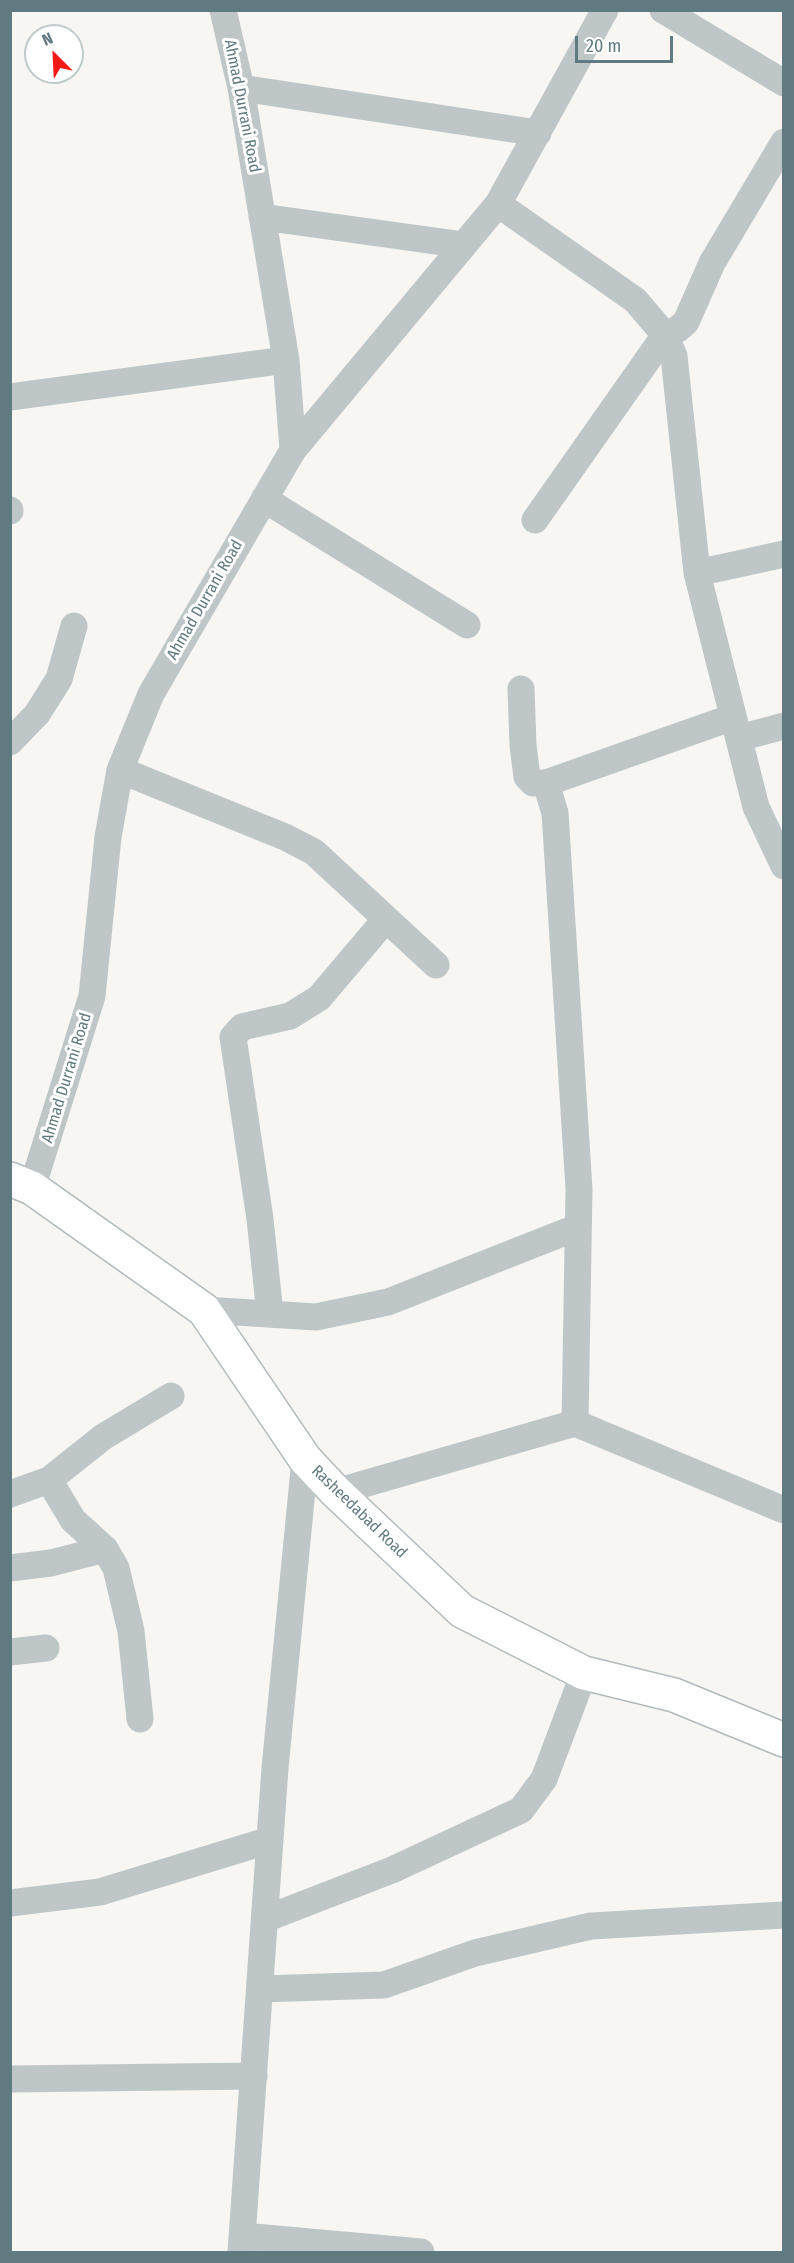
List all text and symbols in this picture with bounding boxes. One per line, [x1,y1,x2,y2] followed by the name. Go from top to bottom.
[24,24,84,84] north arrow
[578,24,676,62] scale bar
[39,28,56,50] text: N
[586,35,621,57] text: 20 m
[220,38,264,174] street label: Ahmad Durrani Road
[163,537,247,663] street label: Ahmad Durrani Road
[38,1011,96,1145] street label: Ahmad Durrani Road
[307,1462,411,1562] street label: Rasheedabad Road

